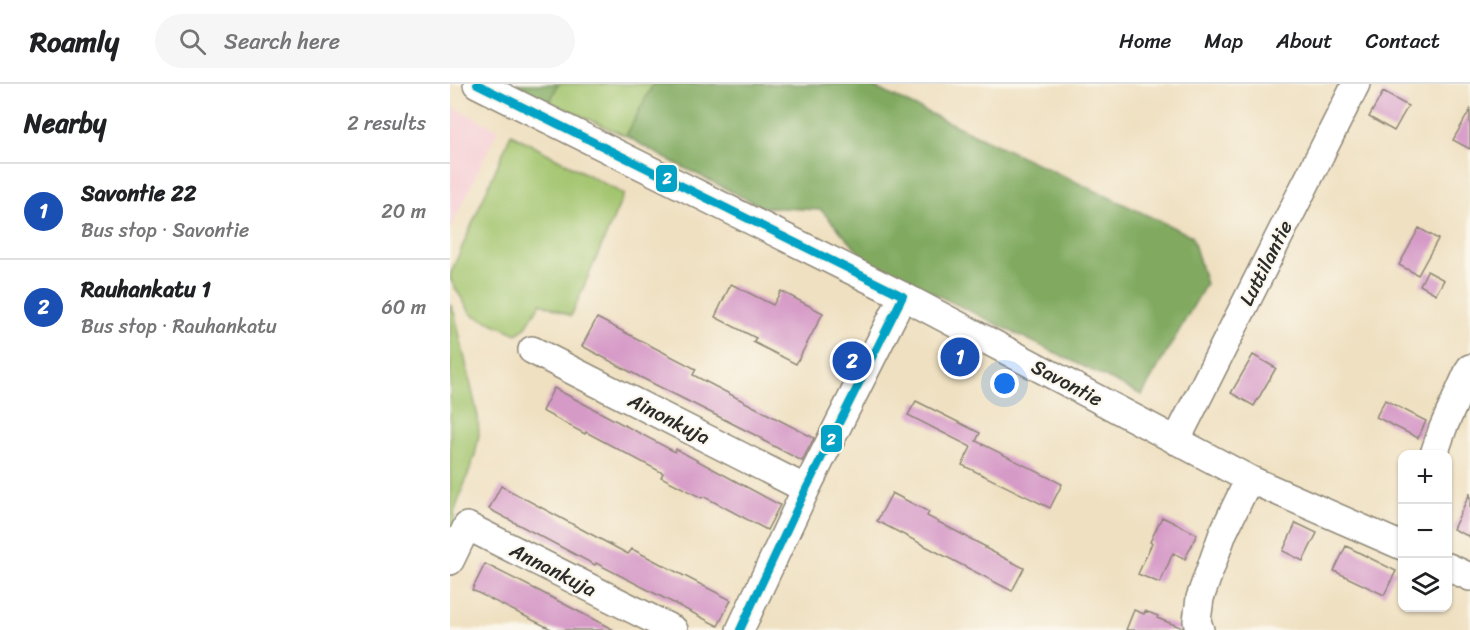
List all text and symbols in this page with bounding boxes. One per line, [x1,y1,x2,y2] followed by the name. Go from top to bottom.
[155,14,575,68] search box
[30,17,119,66] text: Roamly
[224,22,340,61] text: Search here
[1119,22,1171,60] text: Home
[1204,22,1243,60] text: Map
[1276,22,1333,60] text: About
[1366,22,1440,60] text: Contact
[176,25,209,58] icon: search
[24,100,106,146] text: Nearby
[347,106,426,141] text: 2 results
[655,164,678,193] line badge: 2
[661,164,672,193] text: 2
[81,174,196,213] text: Savontie 22
[39,194,48,229] text: 1
[381,194,426,229] text: 20 m
[81,213,249,248] text: Bus stop · Savontie
[1229,214,1303,312] street label: Luttilantie
[81,270,211,309] text: Rauhankatu 1
[38,290,49,325] text: 2
[381,290,426,325] text: 60 m
[81,309,277,344] text: Bus stop · Rauhankatu
[940,334,980,380] pin: 1
[832,338,872,384] pin: 2
[1025,350,1109,416] street label: Savontie
[990,369,1019,398] your location
[621,383,716,455] street label: Ainonkuja
[820,424,843,453] line badge: 2
[825,425,836,454] text: 2
[1398,450,1452,612] map controls
[1398,450,1452,504] button: +
[1398,504,1452,558] button: −
[503,533,603,607] street label: Annankuja
[1398,558,1452,612] button: layers

